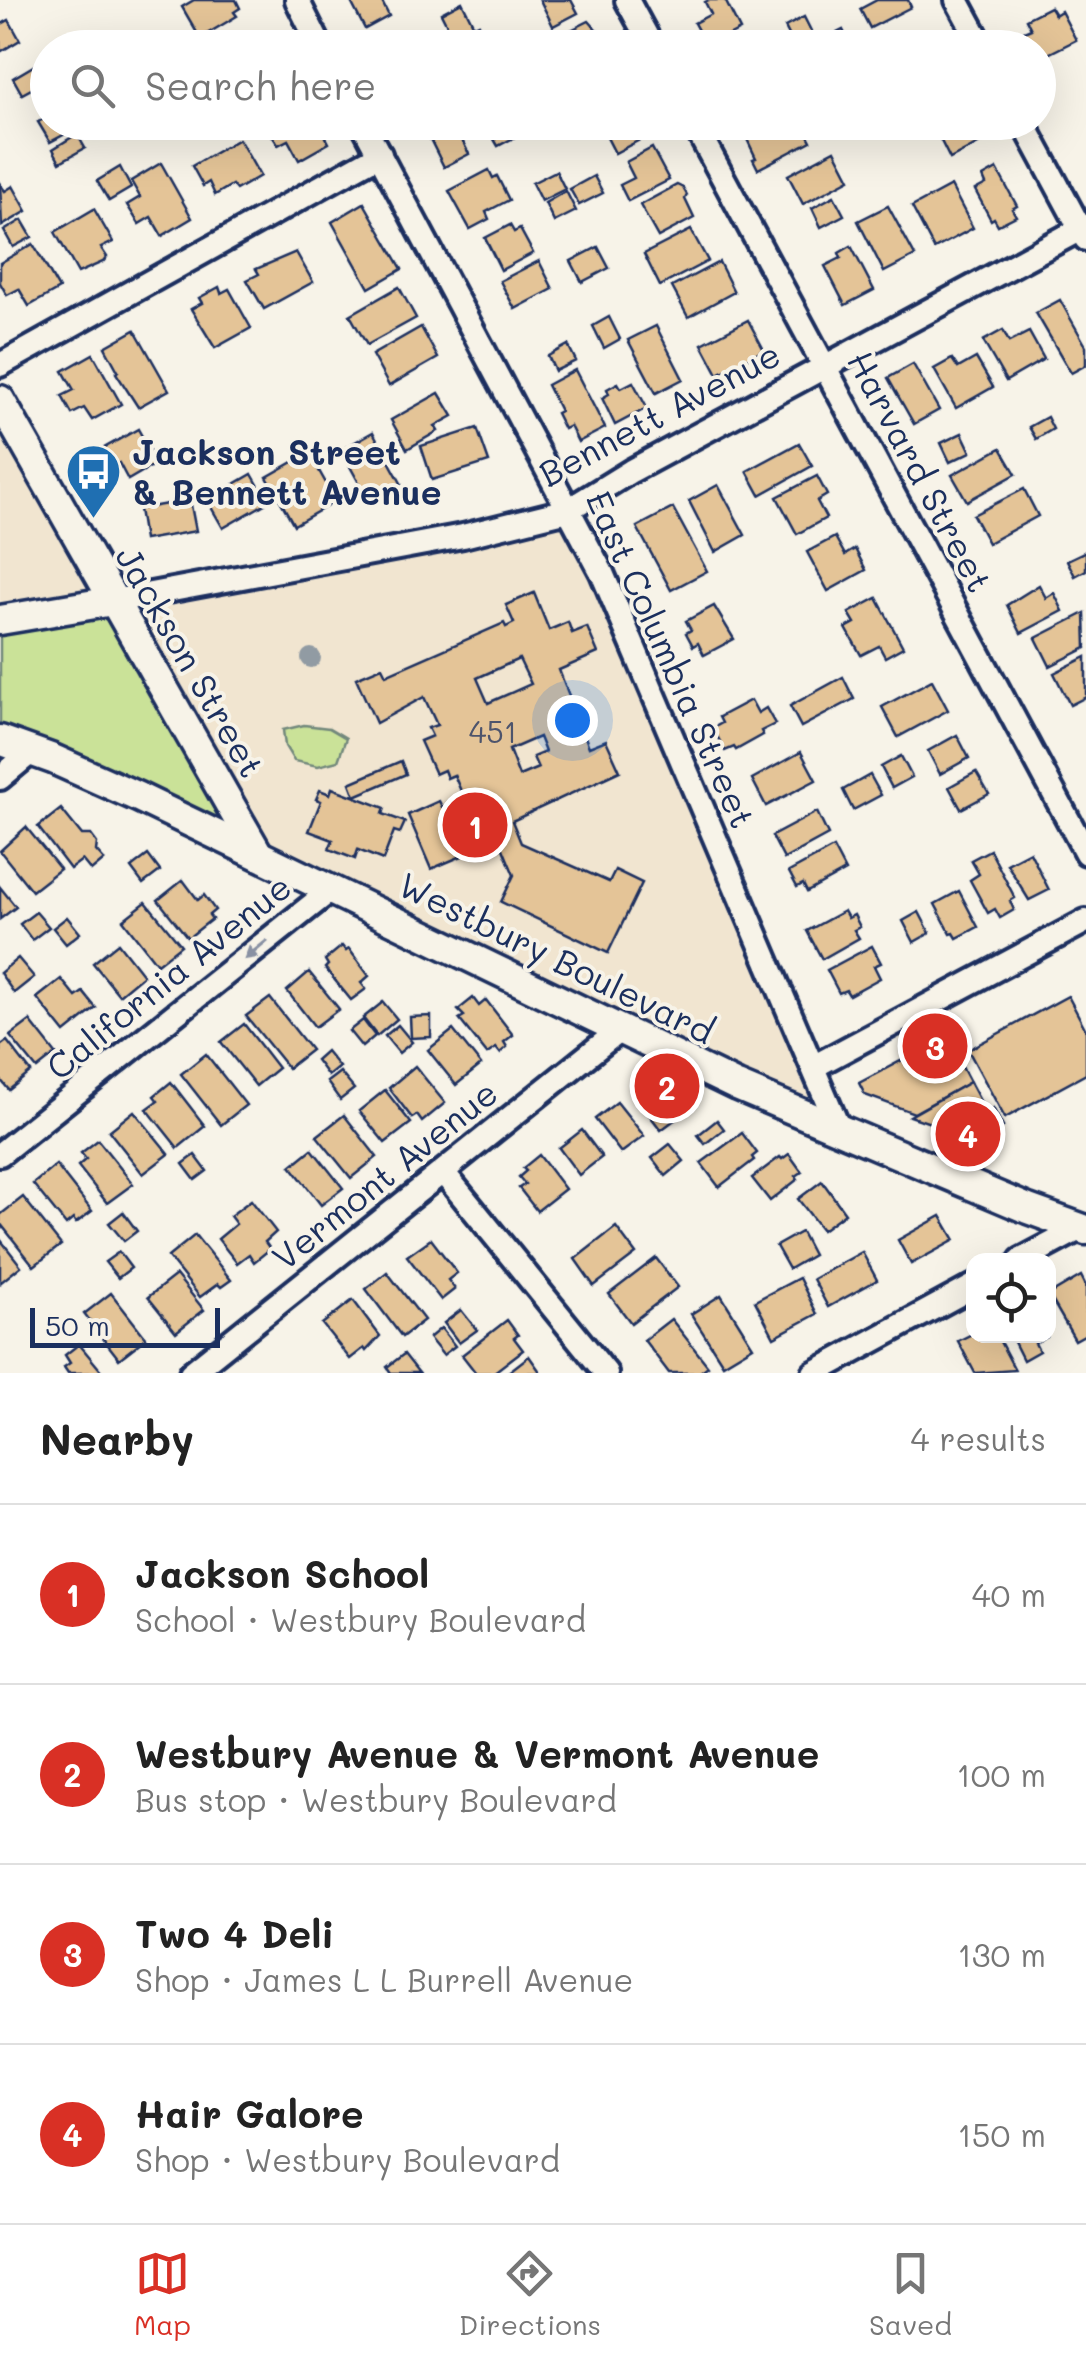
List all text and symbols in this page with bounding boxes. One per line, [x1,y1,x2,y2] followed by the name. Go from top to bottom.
[30,30,1056,140] search box
[65,58,120,113] icon: search
[145,60,376,110] text: Search here
[530,330,788,496] street label: Bennett Avenue
[838,342,1004,600] street label: Harvard Street
[132,428,442,514] place label: Jackson Street & Bennett Avenue
[63,441,123,520] bus stop icon: Jackson Street & Bennett Avenue
[577,483,767,835] street label: East Columbia Street
[106,537,276,785] street label: Jackson Street
[547,695,598,746] your location
[469,711,517,751] house number: 451
[442,788,508,862] pin: 1
[392,861,722,1053] street label: Westbury Boulevard
[36,863,300,1089] street label: California Avenue
[243,939,269,960] one-way arrow
[902,1008,968,1084] pin: 3
[634,1048,700,1124] pin: 2
[262,1069,506,1279] street label: Vermont Avenue
[936,1096,1000,1172] pin: 4
[966,1253,1056,1343] map controls
[966,1253,1056,1343] button: locate
[30,1303,220,1348] scale bar
[45,1307,110,1343] text: 50 m
[40,1411,194,1466] text: Nearby
[910,1417,1046,1459] text: 4 results
[135,1548,429,1598] text: Jackson School
[65,1573,80,1615] text: 1
[972,1573,1046,1615] text: 40 m
[135,1598,586,1640] text: School · Westbury Boulevard
[135,1728,819,1778] text: Westbury Avenue & Vermont Avenue
[64,1753,81,1795] text: 2
[956,1753,1046,1795] text: 100 m
[135,1778,617,1820] text: Bus stop · Westbury Boulevard
[135,1908,334,1958] text: Two 4 Deli
[63,1933,82,1975] text: 3
[957,1933,1046,1975] text: 130 m
[135,1958,633,2000] text: Shop · James L L Burrell Avenue
[135,2088,364,2138] text: Hair Galore
[62,2113,83,2155] text: 4
[958,2113,1046,2155] text: 150 m
[135,2138,560,2180] text: Shop · Westbury Boulevard
[134,2246,191,2342] tab: Map
[459,2246,601,2342] tab: Directions
[869,2246,952,2342] tab: Saved

